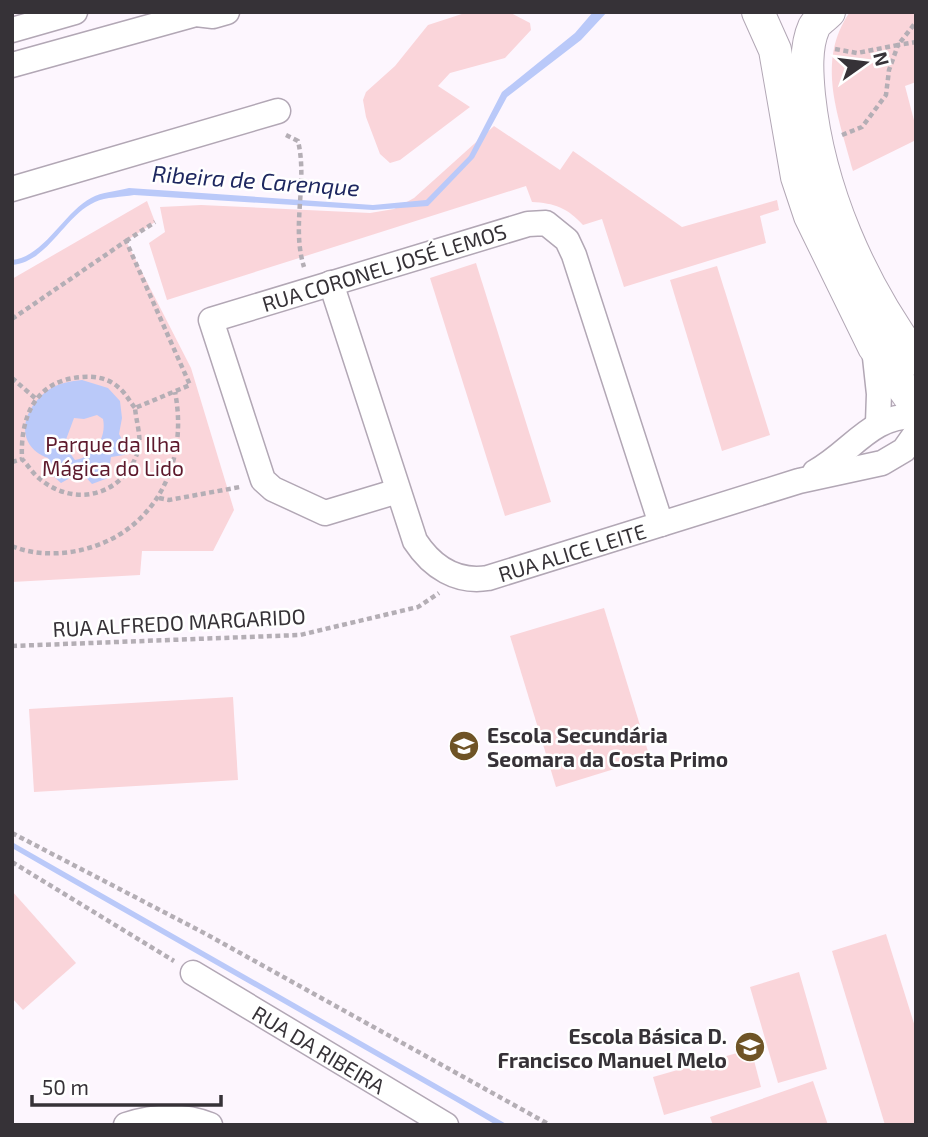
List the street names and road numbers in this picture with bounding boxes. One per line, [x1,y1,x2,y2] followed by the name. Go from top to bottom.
[259,218,509,316] street label: RUA CORONEL JOSÉ LEMOS
[495,518,649,586] street label: RUA ALICE LEITE
[52,603,306,641] street label: RUA ALFREDO MARGARIDO
[248,1000,390,1098] street label: RUA DA RIBEIRA

